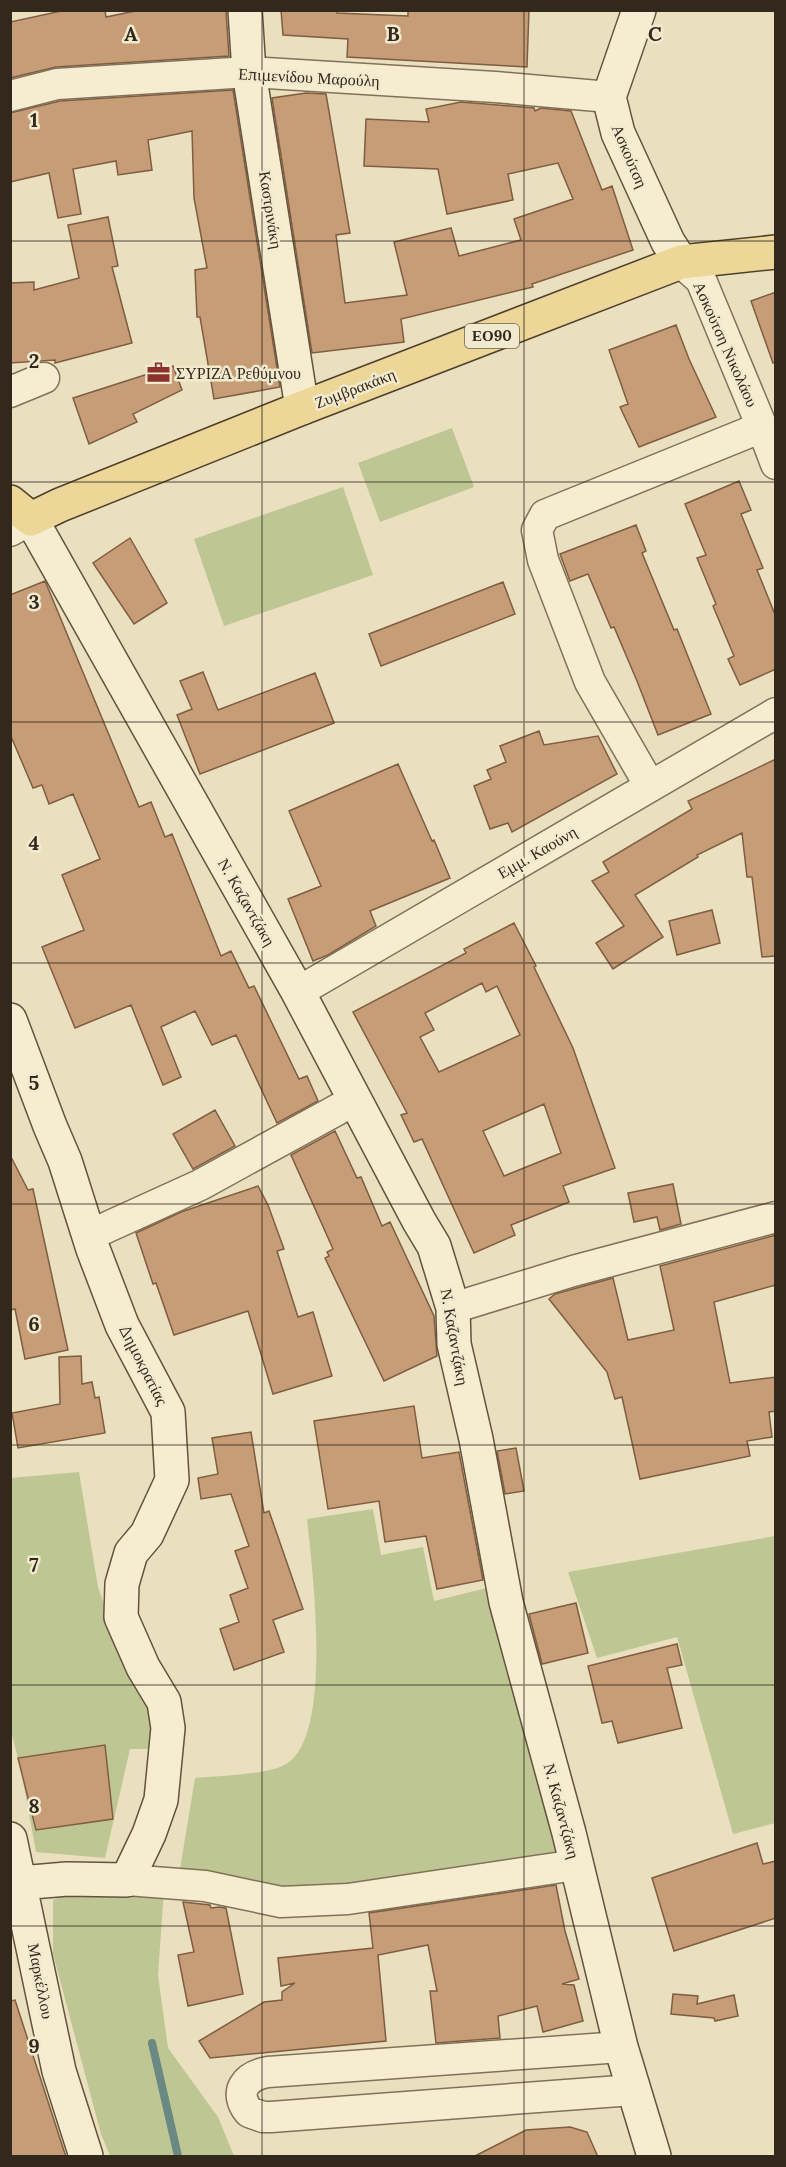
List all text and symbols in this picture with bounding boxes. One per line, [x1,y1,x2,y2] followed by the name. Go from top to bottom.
[124,21,138,46] text: A
[386,21,400,46] text: B
[648,21,662,46] text: C
[238,63,380,91] street label: Επιμενίδου Μαρούλη
[30,107,38,132] text: 1
[608,121,652,191] street label: Ασκούτση
[255,170,287,250] street label: Καστρινάκη
[689,278,763,410] street label: Ασκούτση Νικολάου
[465,324,519,348] road number: ΕΟ90
[29,348,39,373] text: 2
[145,360,171,386] office icon: ΣΥΡΙΖΑ Ρεθύμνου
[176,363,301,383] place label: ΣΥΡΙΖΑ Ρεθύμνου
[312,363,398,413] street label: Ζυμβρακάκη
[28,589,40,614] text: 3
[494,821,580,883] street label: Εμμ. Καούνη
[29,830,40,855] text: 4
[214,855,280,949] street label: Ν. Καζαντζάκη
[29,1070,40,1095] text: 5
[437,1287,473,1387] street label: Ν. Καζαντζάκη
[28,1311,40,1336] text: 6
[115,1322,173,1409] street label: Δημοκρατίας
[29,1552,39,1577] text: 7
[540,1761,584,1861] street label: Ν. Καζαντζάκη
[28,1793,40,1818] text: 8
[24,1941,58,2021] street label: Μαρκέλλου
[28,2033,40,2058] text: 9

